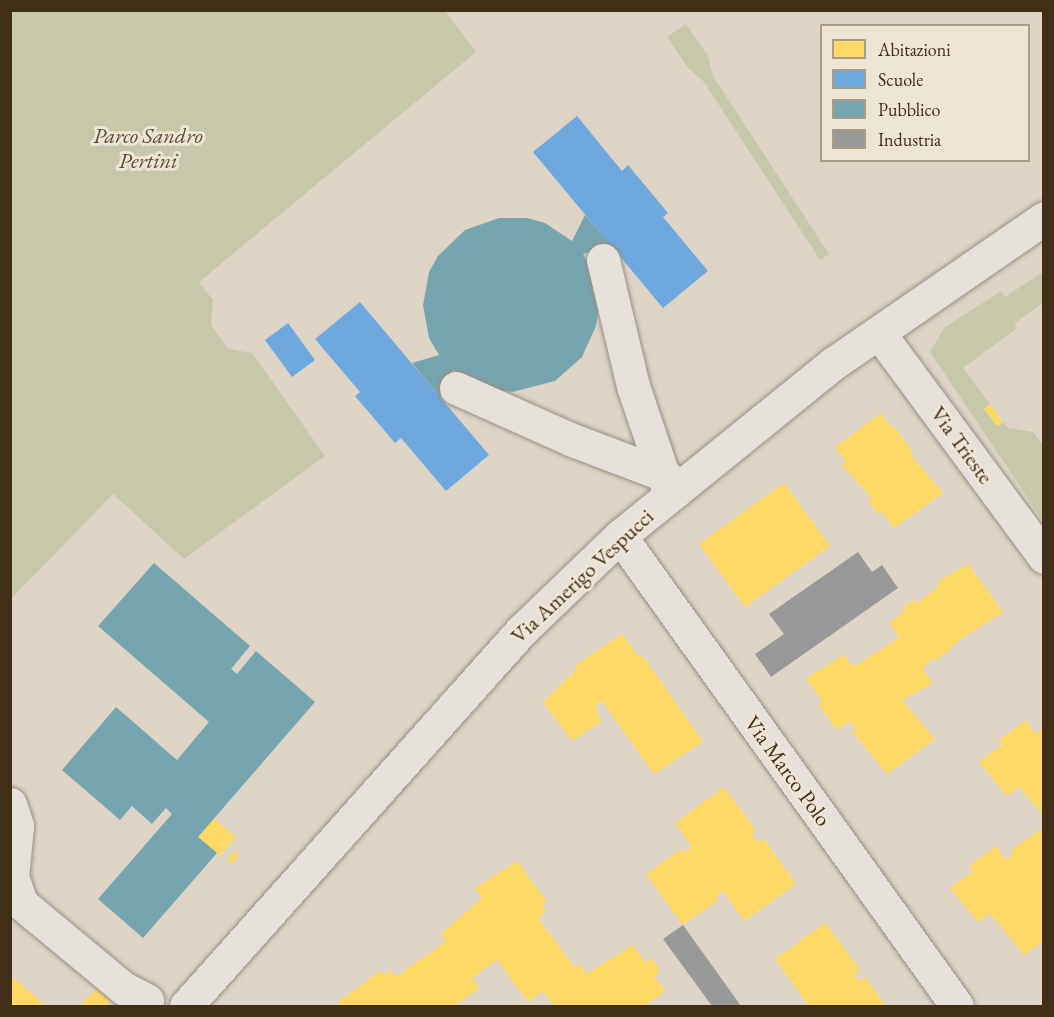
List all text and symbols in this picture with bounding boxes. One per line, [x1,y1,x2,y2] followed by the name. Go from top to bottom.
[820,24,1030,162] legend
[878,38,951,61] text: Abitazioni
[878,68,923,91] text: Scuole
[878,98,940,121] text: Pubblico
[93,122,203,174] park label: Parco Sandro Pertini
[878,128,941,151] text: Industria
[925,401,999,489] street label: Via Trieste
[505,503,659,649] street label: Via Amerigo Vespucci
[739,711,837,831] street label: Via Marco Polo

